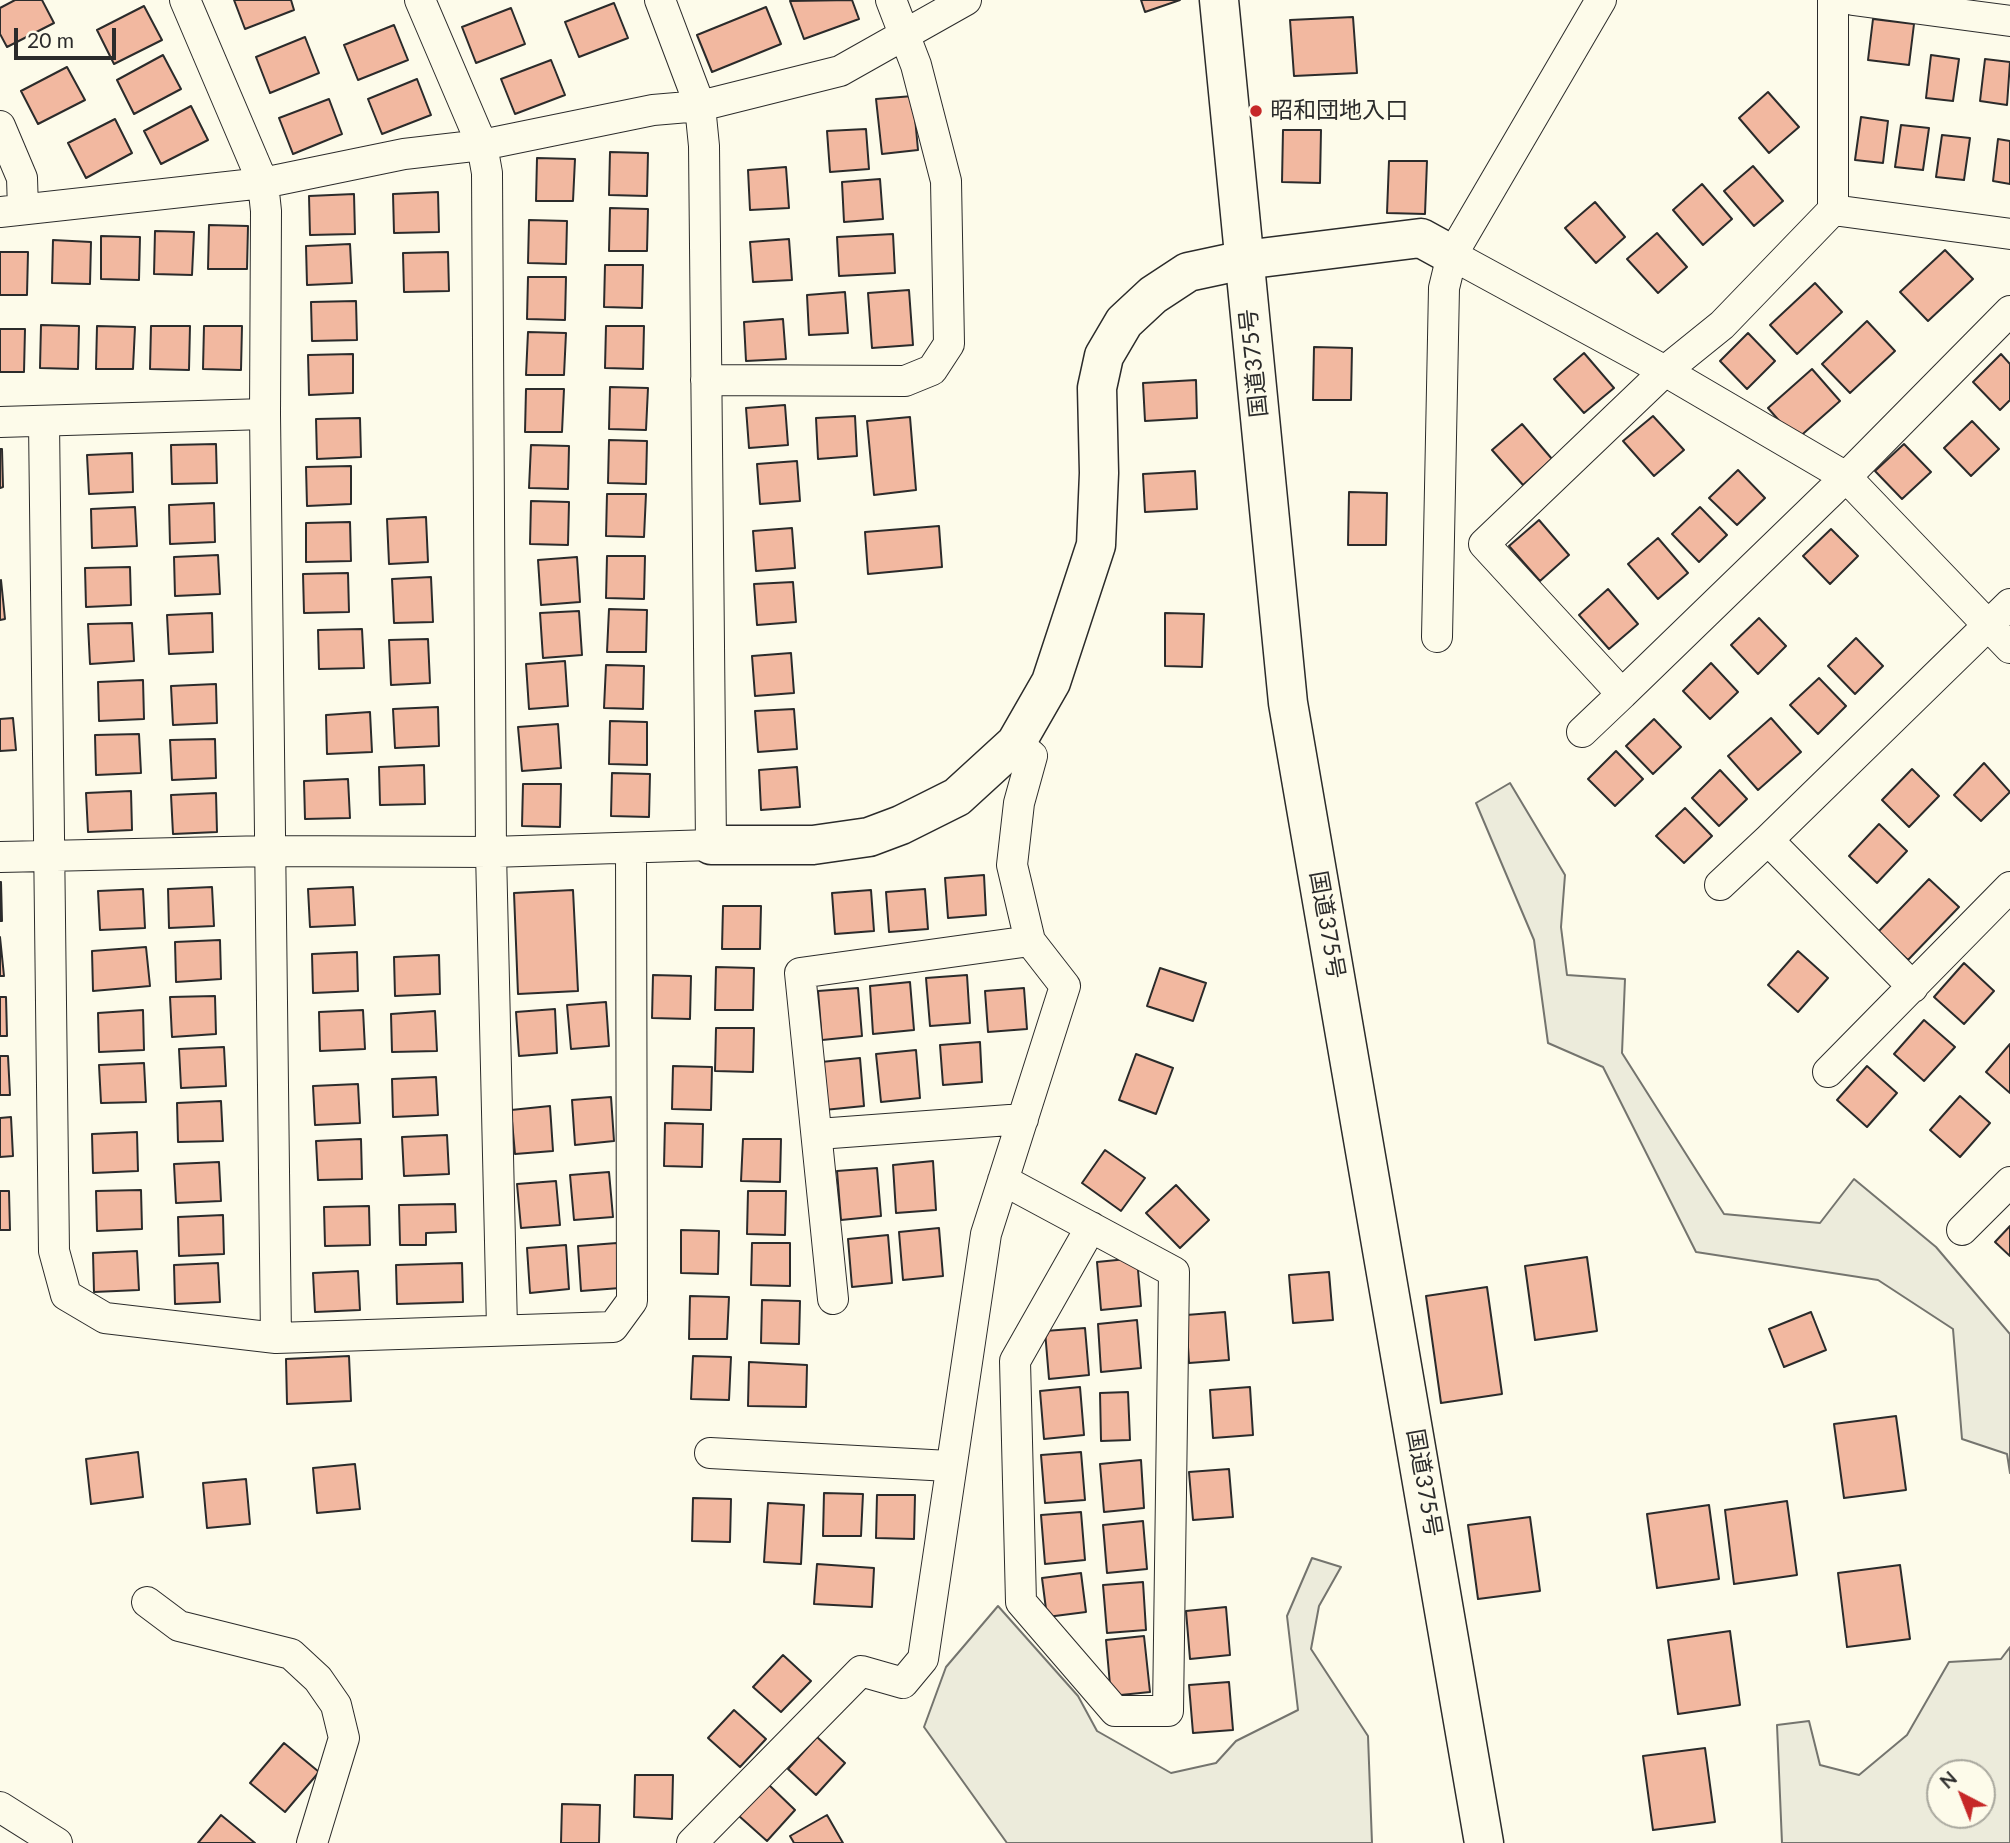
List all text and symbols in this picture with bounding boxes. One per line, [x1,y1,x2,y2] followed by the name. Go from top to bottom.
[18,14,119,58] scale bar
[27,27,74,52] text: 20 m
[1270,97,1408,125] place label: 昭和団地入口
[1248,103,1264,119] marker: 昭和団地入口
[1235,307,1273,419] street label: 国道375号
[1304,869,1350,981] street label: 国道375号
[1401,1427,1447,1539] street label: 国道375号
[1926,1759,1996,1829] north arrow
[1935,1766,1961,1793] text: N

